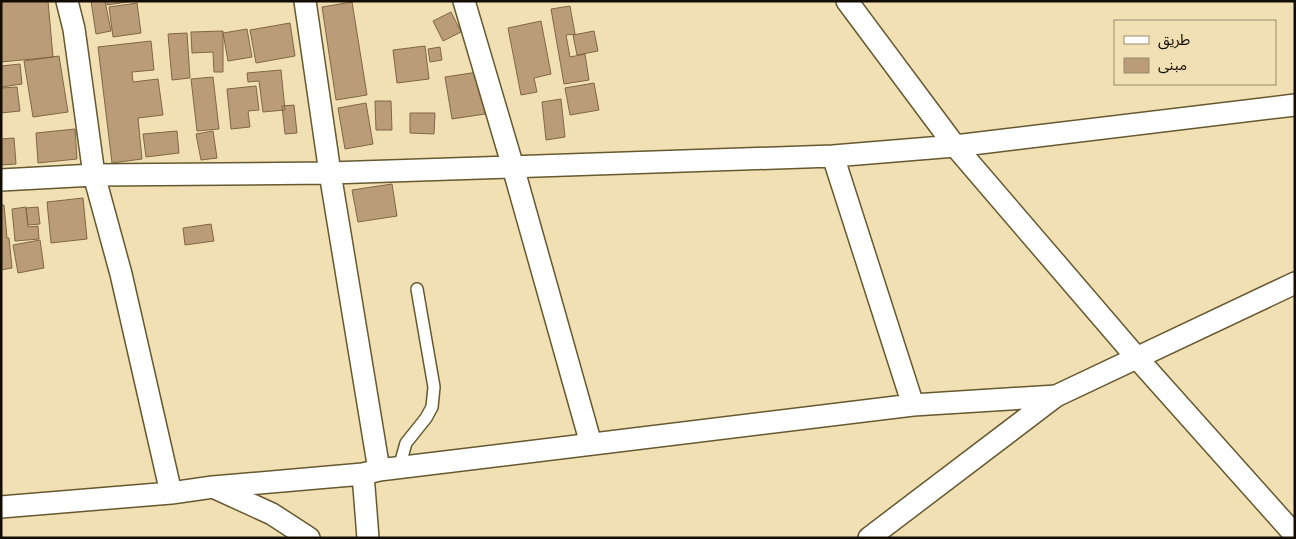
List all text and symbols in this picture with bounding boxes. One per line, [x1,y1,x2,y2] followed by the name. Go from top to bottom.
[1114,20,1276,85] legend
[1158,30,1190,50] text: طريق
[1158,55,1187,74] text: مبنى

